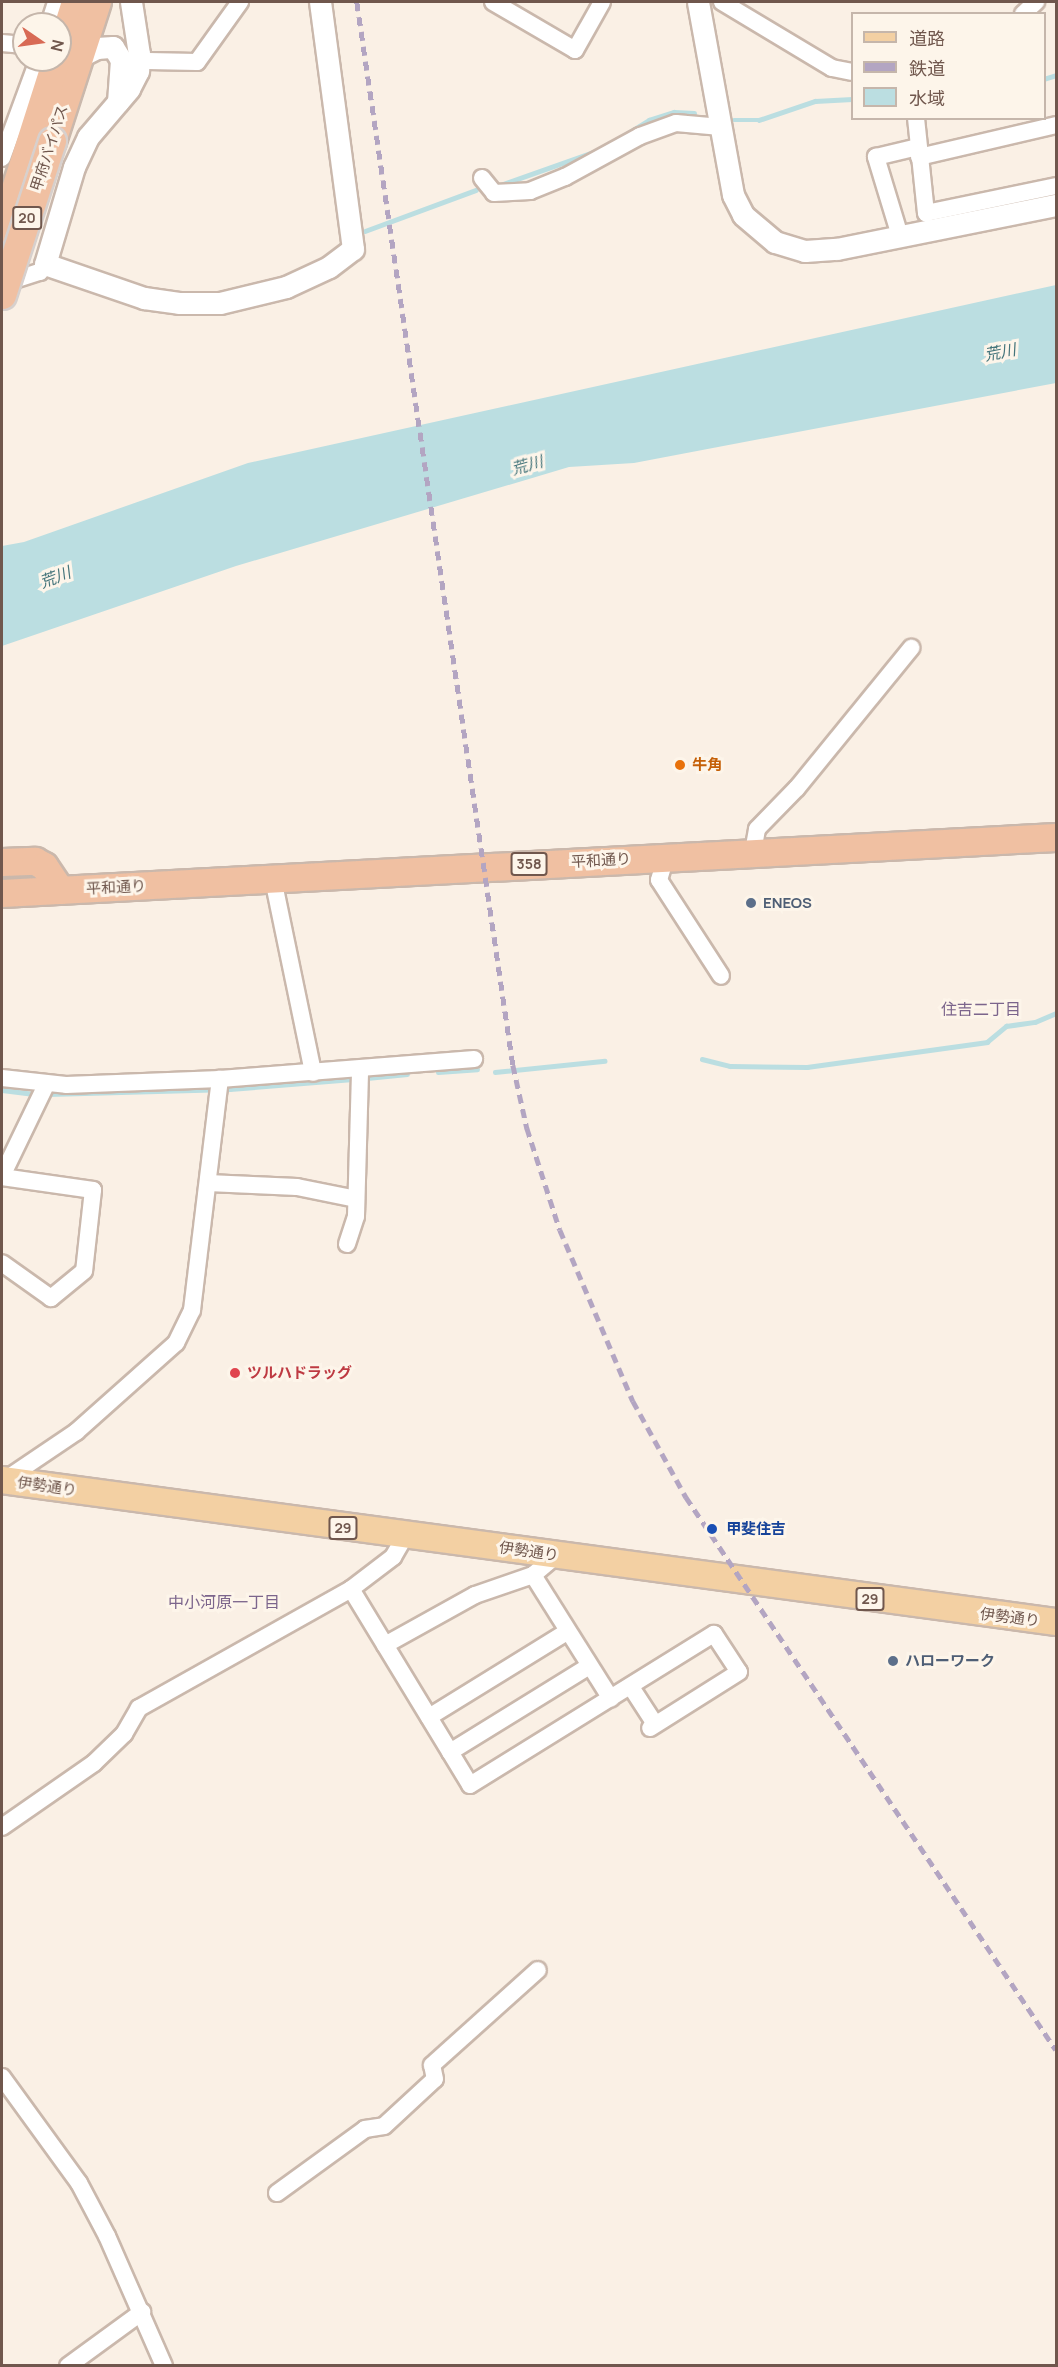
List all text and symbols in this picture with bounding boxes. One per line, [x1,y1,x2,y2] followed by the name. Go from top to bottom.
[12,12,72,72] north arrow
[851,12,1046,120] legend
[909,26,945,50] text: 道路
[46,38,70,54] text: N
[909,56,945,80] text: 鉄道
[909,86,945,110] text: 水域
[27,102,71,194] street label: 甲府バイパス
[12,207,42,229] road number: 20
[982,340,1018,364] water label: 荒川
[509,451,545,479] water label: 荒川
[37,562,73,592] water label: 荒川
[692,756,722,774] place label: 牛角
[673,758,687,772] marker: 牛角
[571,849,631,871] street label: 平和通り
[510,853,548,875] road number: 358
[86,876,146,898] street label: 平和通り
[763,894,812,912] place label: ENEOS
[744,896,758,910] marker: ENEOS
[941,999,1021,1019] district label: 住吉二丁目
[247,1364,352,1382] place label: ツルハドラッグ
[228,1366,242,1380] marker: ツルハドラッグ
[16,1473,78,1499] street label: 伊勢通り
[328,1517,358,1539] road number: 29
[703,1520,721,1538] marker: 甲斐住吉
[726,1520,786,1538] place label: 甲斐住吉
[498,1538,560,1564] street label: 伊勢通り
[855,1588,885,1610] road number: 29
[168,1592,280,1612] district label: 中小河原一丁目
[979,1604,1041,1630] street label: 伊勢通り
[905,1652,995,1670] place label: ハローワーク
[886,1654,900,1668] marker: ハローワーク

